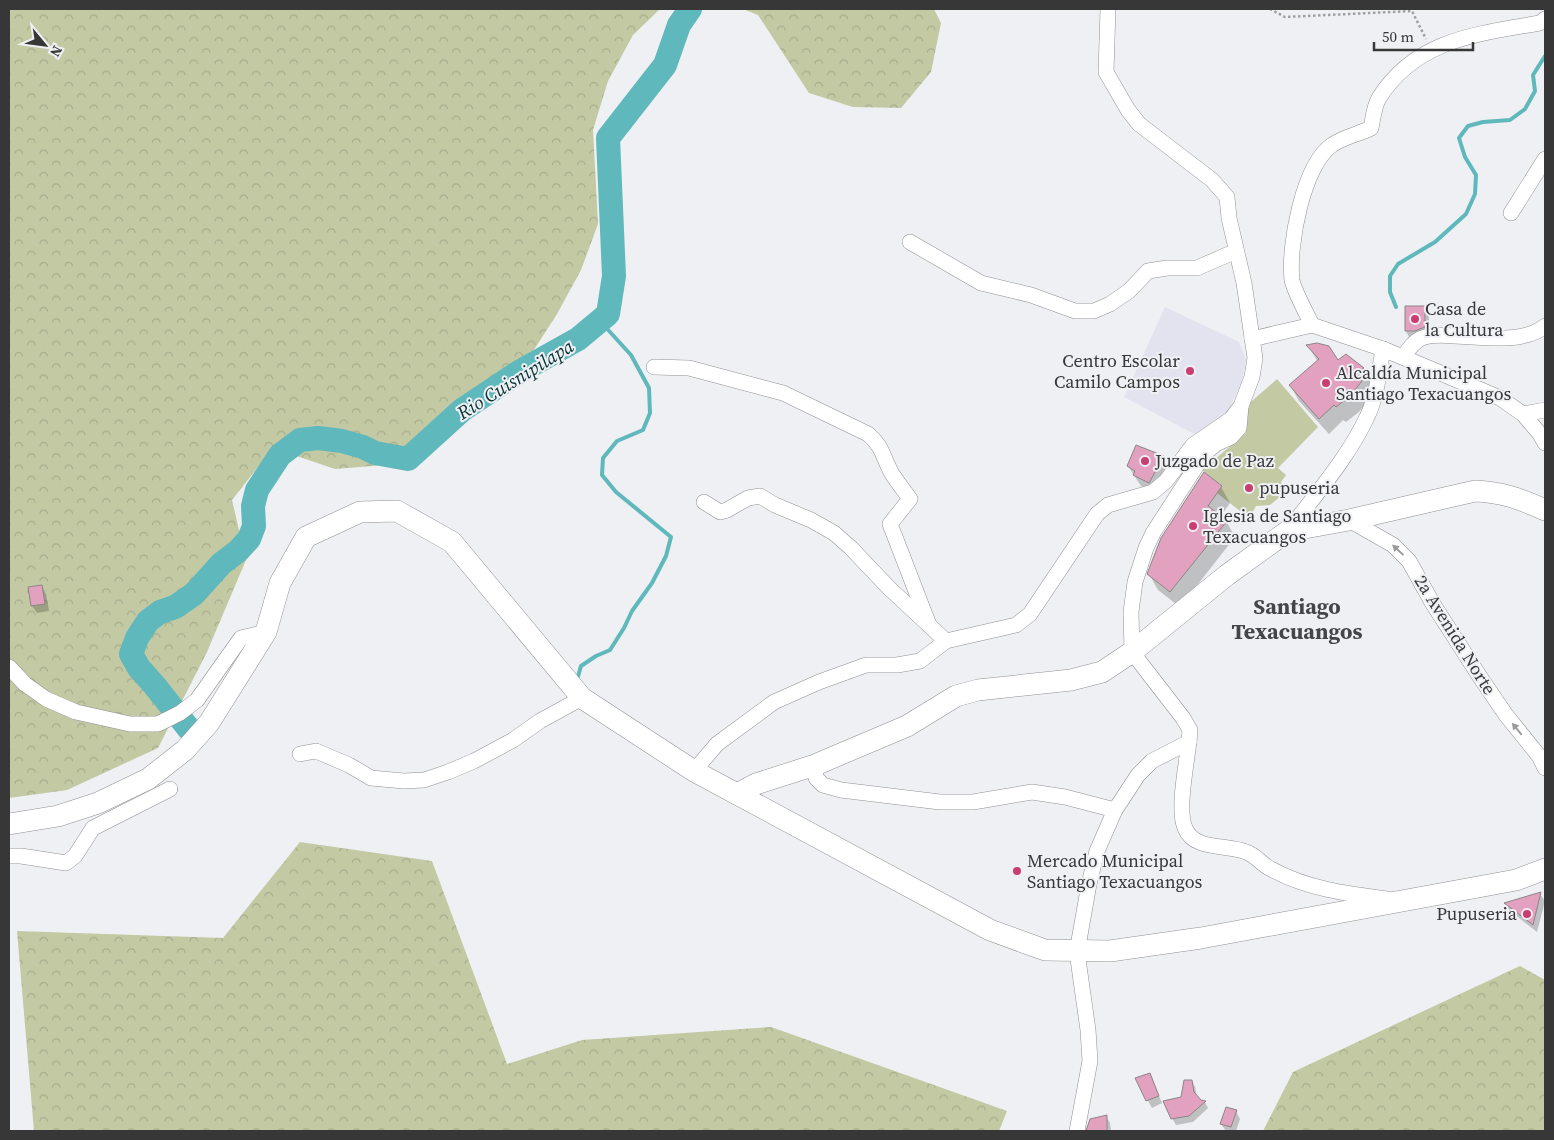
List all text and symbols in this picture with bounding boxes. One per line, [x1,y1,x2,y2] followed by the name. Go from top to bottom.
[20,20,70,70] north arrow
[1374,20,1473,52] scale bar
[1382,26,1414,47] text: 50 m
[45,42,68,61] text: N
[1425,296,1504,342] place label: Casa de la Cultura
[1409,313,1421,325] marker: Casa de la Cultura
[451,333,578,426] water label: Rio Cuisnipilapa
[1054,348,1180,394] place label: Centro Escolar Camilo Campos
[1336,360,1512,406] place label: Alcaldía Municipal Santiago Texacuangos
[1184,365,1196,377] marker: Centro Escolar Camilo Campos
[1320,377,1332,389] marker: Alcaldía Municipal Santiago Texacuangos
[1154,448,1274,473] place label: Juzgado de Paz
[1139,455,1151,467] marker: Juzgado de Paz
[1259,475,1340,500] place label: pupuseria
[1243,482,1255,494] marker: pupuseria
[1203,503,1352,549] place label: Iglesia de Santiago Texacuangos
[1187,520,1199,532] marker: Iglesia de Santiago Texacuangos
[1393,544,1405,556] one-way arrow
[1409,570,1502,699] street label: 2a Avenida Norte
[1232,591,1363,646] district label: Santiago Texacuangos
[1511,723,1522,736] one-way arrow
[1027,848,1203,894] place label: Mercado Municipal Santiago Texacuangos
[1011,865,1023,877] marker: Mercado Municipal Santiago Texacuangos
[1436,901,1518,926] place label: Pupuseria
[1521,908,1533,920] marker: Pupuseria

